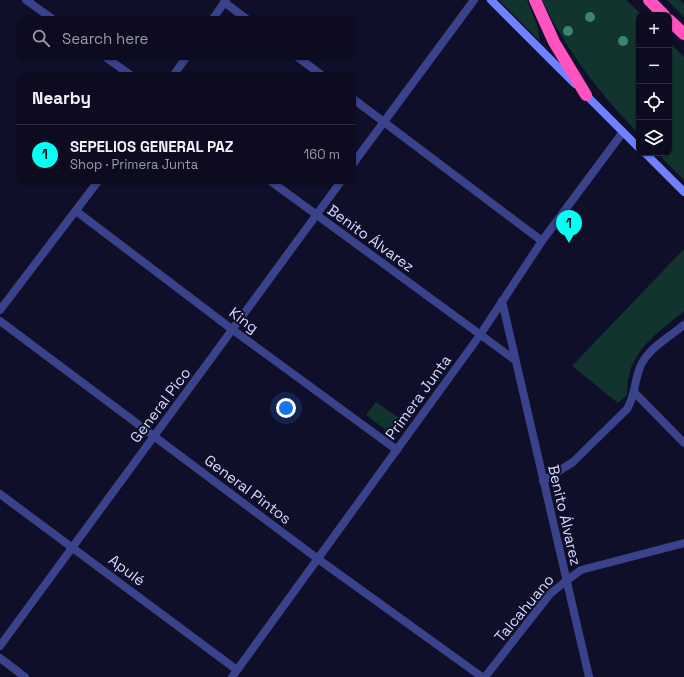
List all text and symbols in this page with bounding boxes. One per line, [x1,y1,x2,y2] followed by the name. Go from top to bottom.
[636,12,672,156] map controls
[636,12,672,48] button: +
[16,16,356,60] search box
[30,27,52,49] icon: search
[62,29,148,48] text: Search here
[636,48,672,84] button: −
[636,84,672,120] button: locate
[32,87,91,109] text: Nearby
[636,120,672,156] button: layers
[70,137,233,156] text: SEPELIOS GENERAL PAZ
[42,146,48,163] text: 1
[304,146,340,163] text: 160 m
[70,156,198,173] text: Shop · Primera Junta
[324,200,418,276] street label: Benito Álvarez
[556,210,582,243] pin: 1
[226,303,262,337] street label: King
[381,351,455,443] street label: Primera Junta
[126,364,194,446] street label: General Pico
[276,398,296,418] your location
[201,450,295,528] street label: General Pintos
[544,463,586,567] street label: Benito Álvarez
[105,550,149,590] street label: Apulé
[490,570,558,646] street label: Talcahuano

